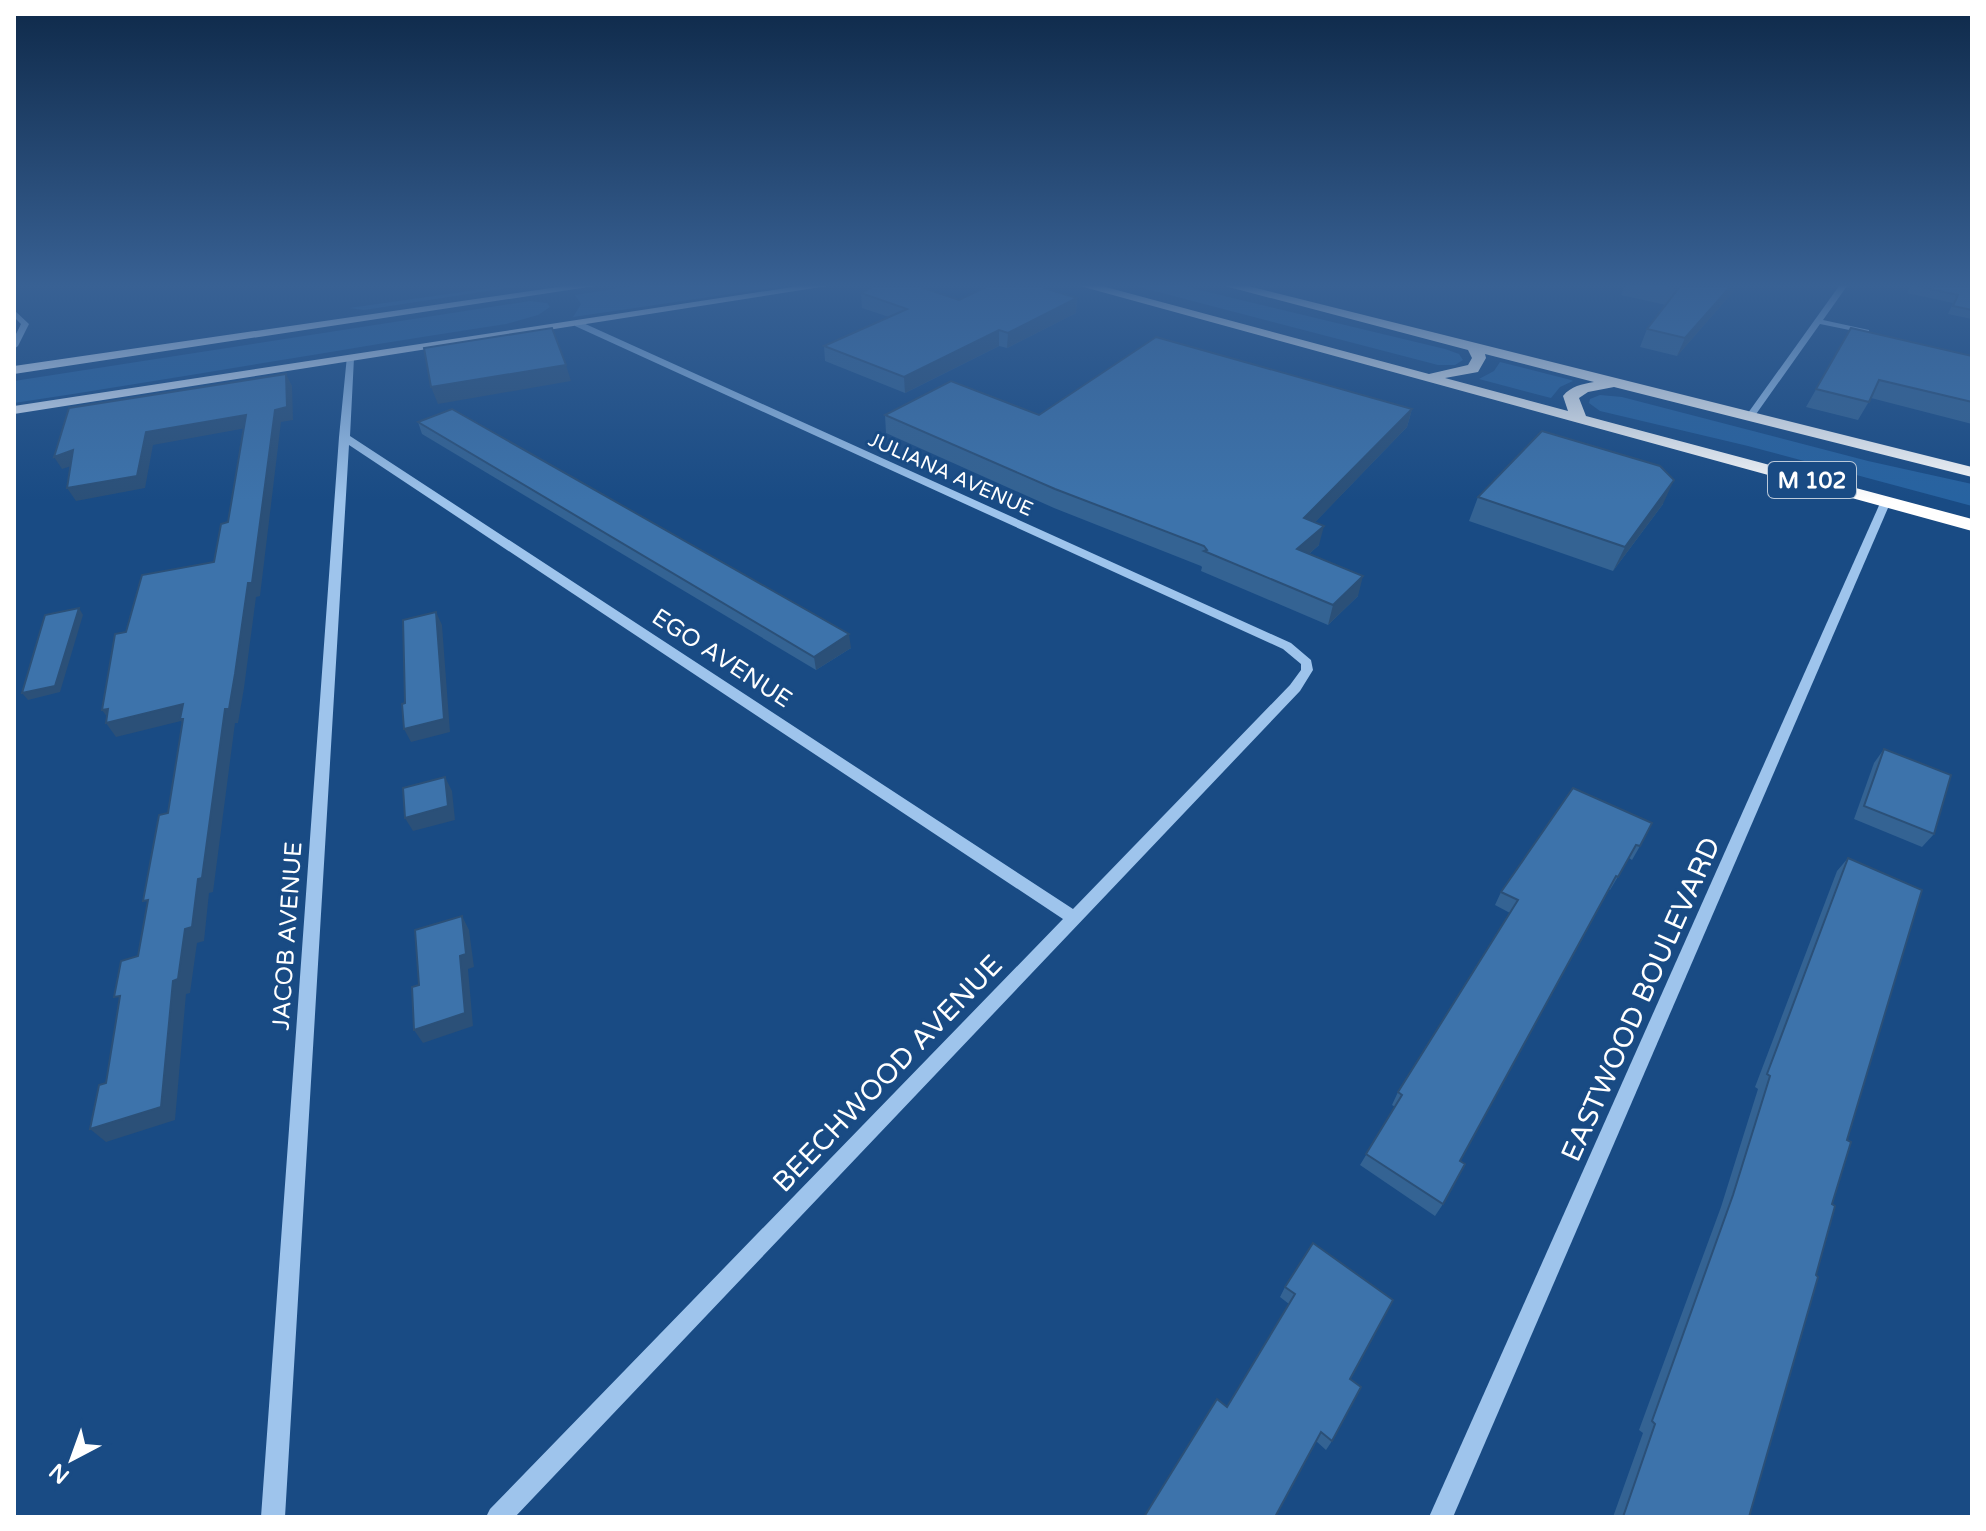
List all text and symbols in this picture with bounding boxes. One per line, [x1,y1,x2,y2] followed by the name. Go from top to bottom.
[865,428,1037,522] street label: JULIANA AVENUE
[1768,462,1856,498] road number: M 102
[646,603,797,714] street label: EGO AVENUE
[1554,832,1728,1167] street label: EASTWOOD BOULEVARD
[266,841,309,1031] street label: JACOB AVENUE
[766,948,1010,1199] street label: BEECHWOOD AVENUE
[32,1419,112,1499] north arrow
[44,1458,75,1489] text: N

